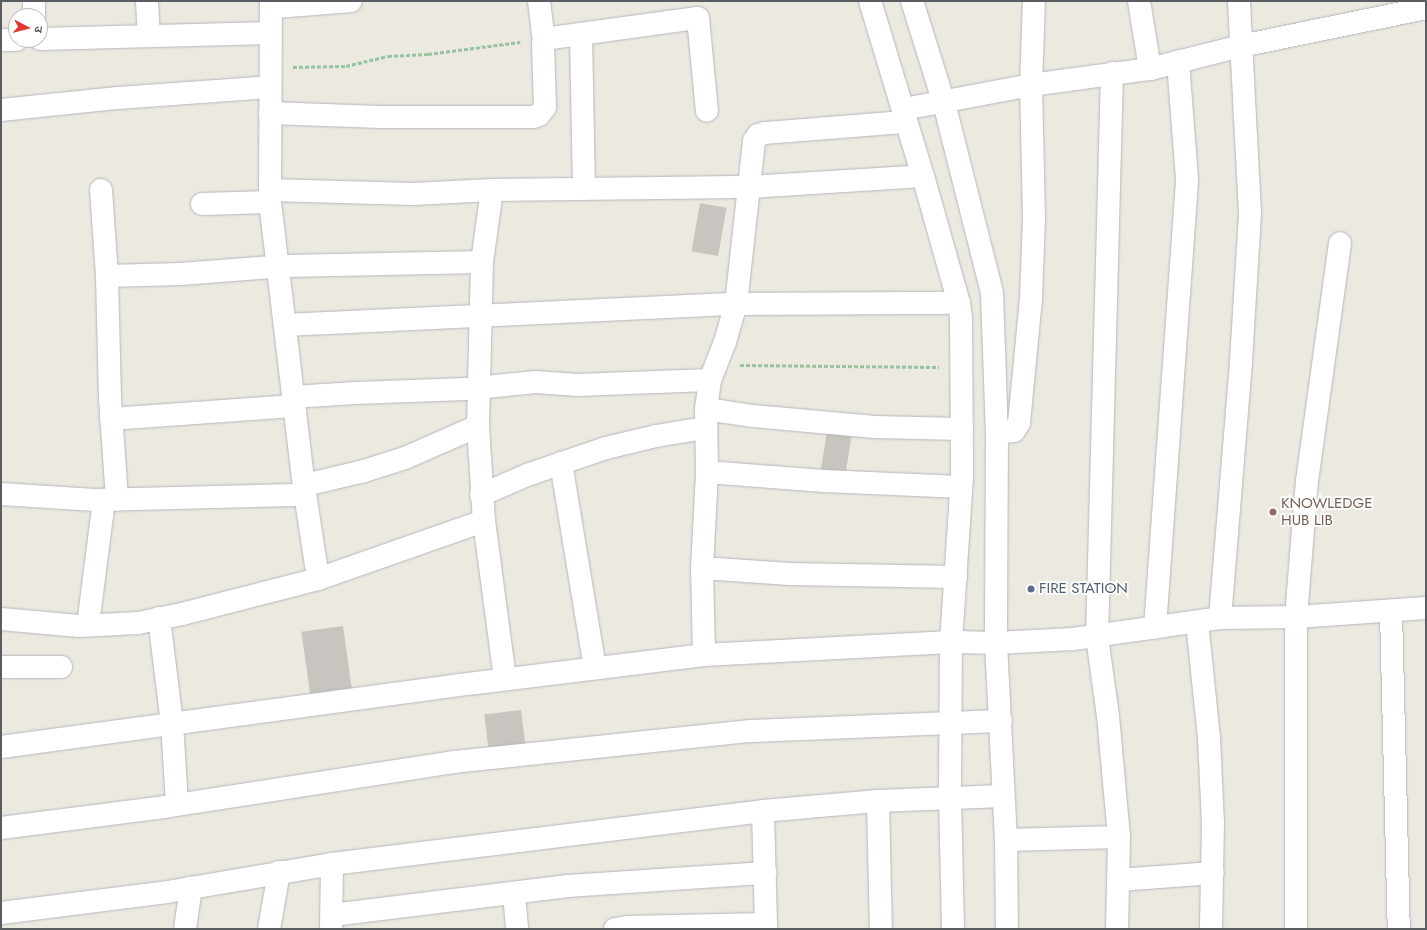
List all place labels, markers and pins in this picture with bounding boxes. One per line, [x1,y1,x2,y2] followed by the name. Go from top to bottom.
[1281,494,1372,529] place label: KNOWLEDGE HUB LIB
[1268,507,1278,517] marker: KNOWLEDGE HUB LIB
[1039,580,1128,598] place label: FIRE STATION
[1026,584,1036,594] marker: FIRE STATION

